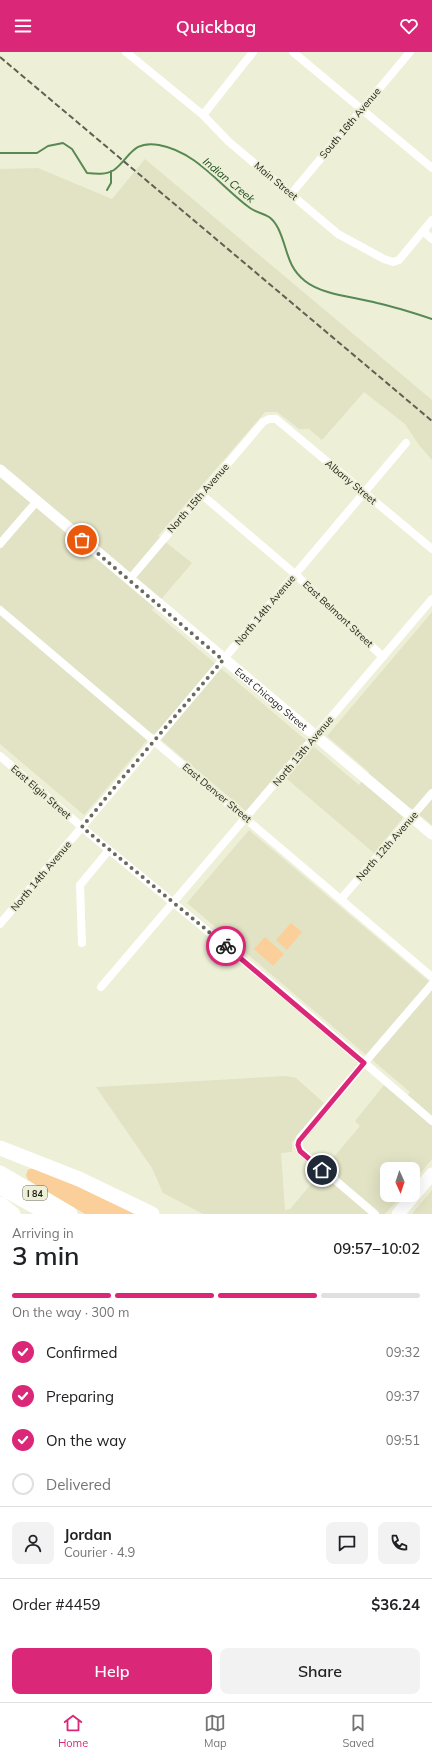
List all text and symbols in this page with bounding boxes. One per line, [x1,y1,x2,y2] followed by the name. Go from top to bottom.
[12,15,34,37] icon: menu
[176,15,256,38] text: Quickbag
[398,15,420,37] icon: heart
[317,85,383,161] street label: South 16th Avenue
[200,154,258,206] water label: Indian Creek
[251,159,301,203] street label: Main Street
[323,457,380,508] street label: Albany Street
[164,461,232,535] street label: North 15th Avenue
[65,523,99,557] pin
[71,529,93,551] icon: bag
[232,572,298,648] street label: North 14th Avenue
[300,578,376,650] street label: East Belmont Street
[233,664,311,733] street label: East Chicago Street
[270,713,336,789] street label: North 13th Avenue
[180,760,255,826] street label: East Denver Street
[8,762,74,822] street label: East Elgin Street
[353,809,421,883] street label: North 12th Avenue
[8,838,74,914] street label: North 14th Avenue
[206,926,246,966] courier
[215,935,237,957] icon: bike
[305,1153,339,1187] pin
[311,1159,333,1181] icon: home
[380,1162,420,1202] north arrow
[380,1162,420,1202] map controls
[23,1186,47,1200] road number: I 84
[12,1225,74,1241] text: Arriving in
[12,1239,80,1272] text: 3 min
[333,1239,420,1258] text: 09:57–10:02
[12,1304,129,1320] text: On the way · 300 m
[12,1341,34,1363] icon: check
[46,1343,117,1362] text: Confirmed
[386,1344,420,1360] text: 09:32
[12,1385,34,1407] icon: check
[46,1387,114,1406] text: Preparing
[386,1388,420,1404] text: 09:37
[12,1429,34,1451] icon: check
[46,1431,126,1450] text: On the way
[386,1432,420,1448] text: 09:51
[46,1475,111,1494] text: Delivered
[12,1522,54,1564] button: person
[326,1522,368,1564] button: chat
[378,1522,420,1564] button: phone
[64,1525,112,1544] text: Jordan
[64,1544,135,1560] text: Courier · 4.9
[12,1595,100,1614] text: Order #4459
[371,1595,420,1614] text: $36.24
[12,1648,212,1694] button: Help
[220,1648,420,1694] button: Share
[58,1712,88,1750] tab: Home
[204,1712,227,1750] tab: Map
[342,1712,374,1750] tab: Saved

